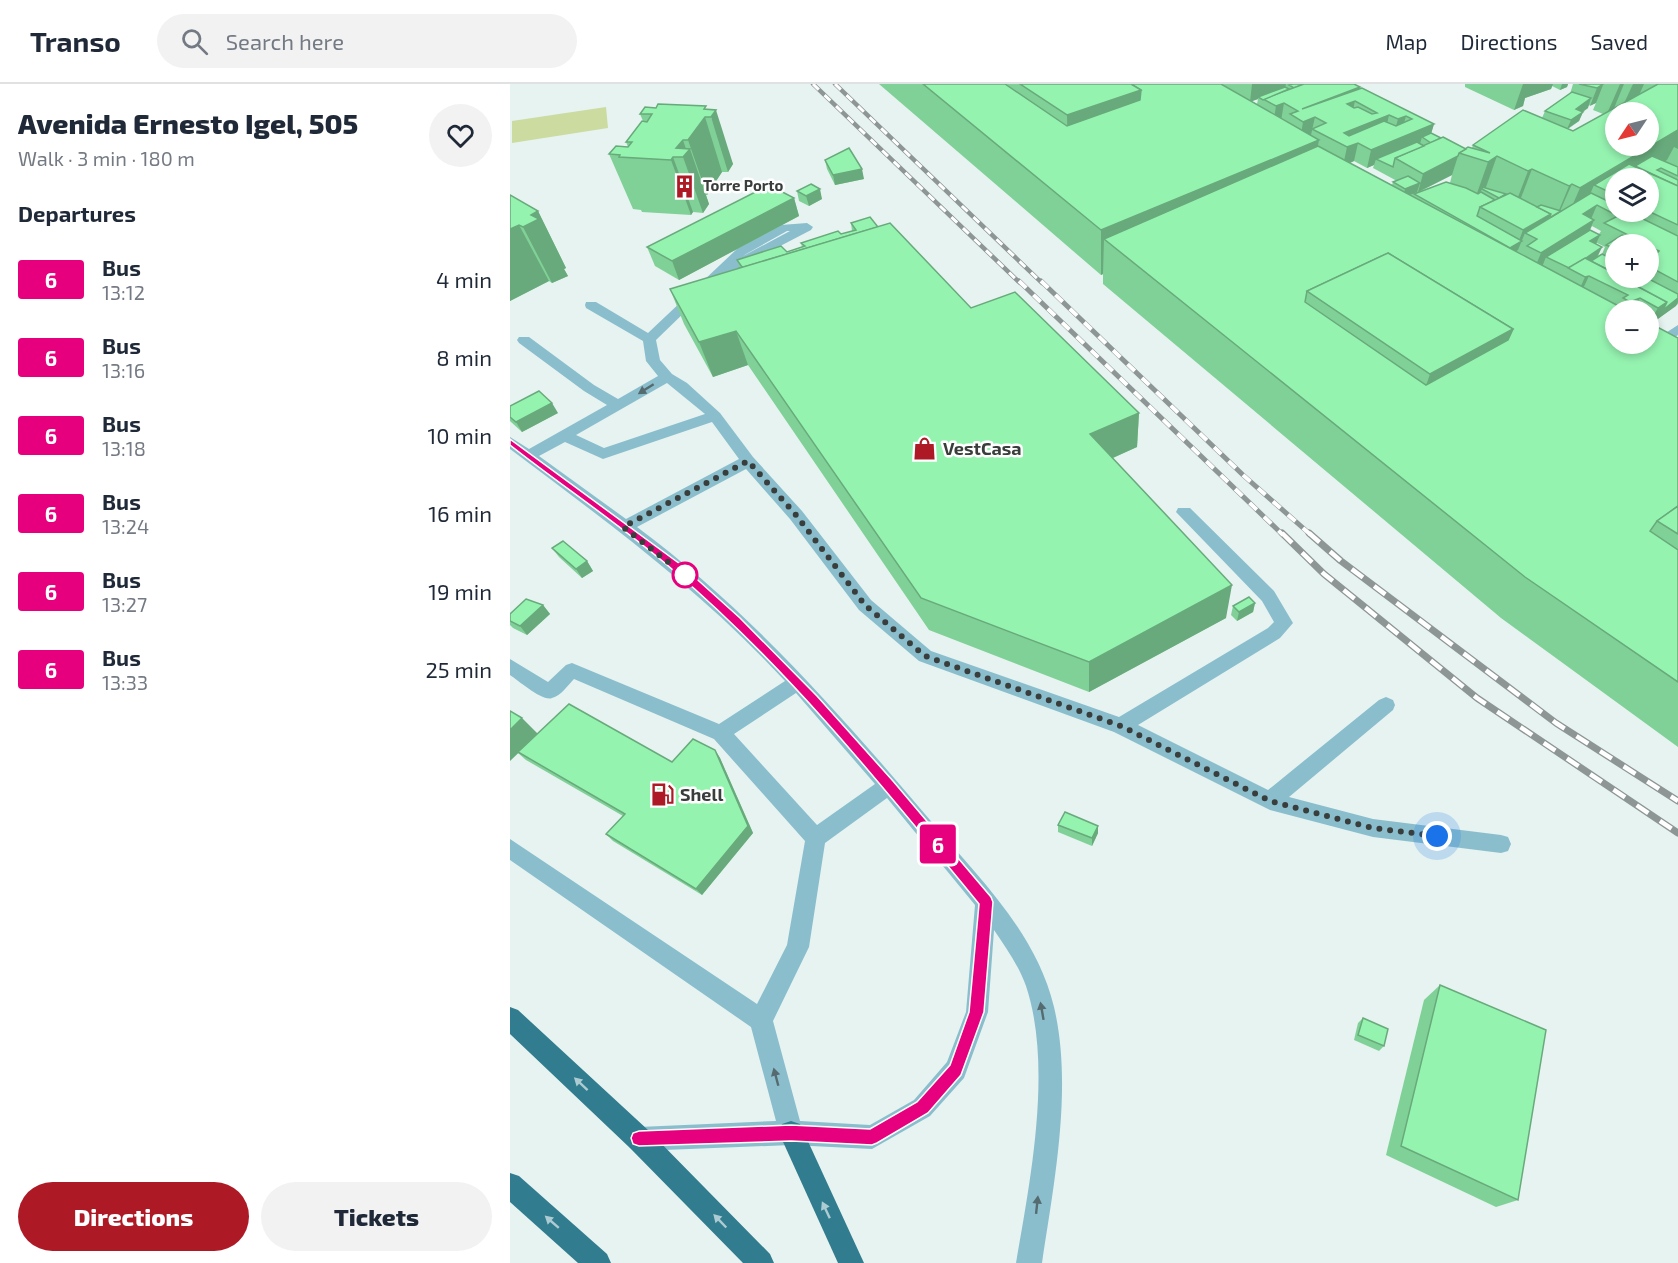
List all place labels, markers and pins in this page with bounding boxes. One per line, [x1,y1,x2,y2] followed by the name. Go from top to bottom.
[672,173,698,199] building icon: Torre Porto
[703,176,783,194] place label: Torre Porto
[912,436,938,462] shop icon: VestCasa
[943,437,1022,459] place label: VestCasa
[672,562,698,588] unlabelled marker
[649,782,675,808] fuel station icon: Shell
[680,783,723,805] place label: Shell

